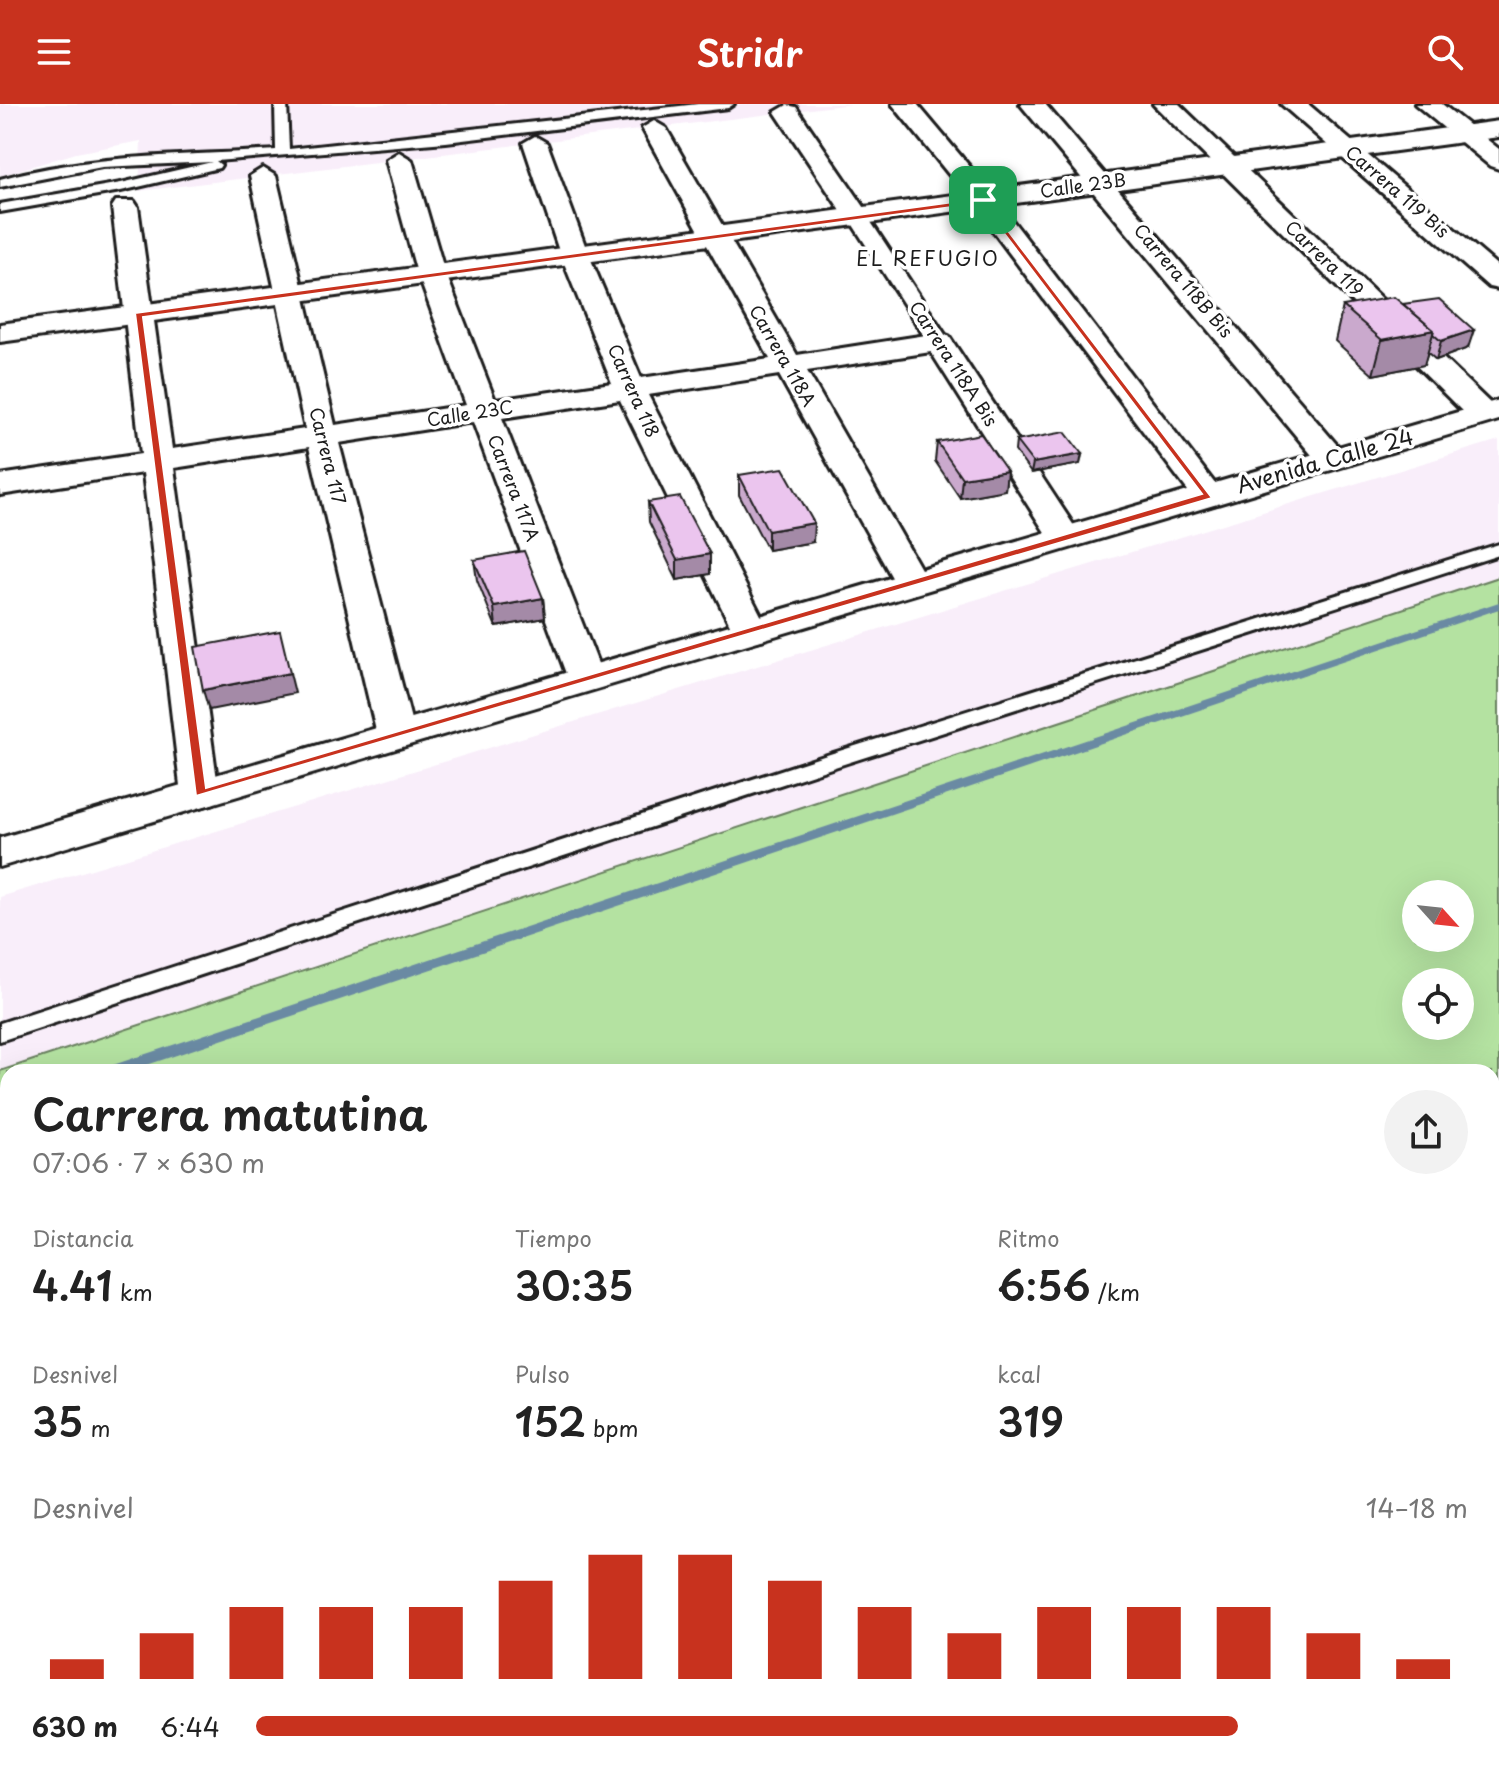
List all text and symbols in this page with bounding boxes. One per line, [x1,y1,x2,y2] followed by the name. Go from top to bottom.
[696,25,803,79] text: Stridr
[32,30,76,74] icon: menu
[1423,30,1467,74] icon: search
[1340,138,1456,244] street label: Carrera 119 Bis
[1038,165,1127,204] street label: Calle 23B
[949,166,1017,234] pin
[961,178,1005,222] icon: arrive
[1280,213,1371,302] street label: Carrera 119
[1128,217,1240,343] street label: Carrera 118B Bis
[856,243,1000,273] district label: EL REFUGIO
[903,295,1005,431] street label: Carrera 118A Bis
[743,299,823,411] street label: Carrera 118A
[602,339,667,442] street label: Carrera 118
[425,392,515,433] street label: Calle 23C
[303,404,354,507] street label: Carrera 117
[1232,419,1417,501] street label: Avenida Calle 24
[482,430,547,545] street label: Carrera 117A
[1402,880,1474,952] north arrow
[1402,880,1474,1040] map controls
[1402,968,1474,1040] button: locate
[32,1080,428,1146] text: Carrera matutina
[1384,1090,1468,1174] button: share
[32,1143,265,1182] text: 07:06 · 7 × 630 m
[32,1221,134,1254] text: Distancia
[515,1221,592,1254] text: Tiempo
[997,1221,1059,1254] text: Ritmo
[32,1254,113,1315] text: 4.41
[515,1254,634,1315] text: 30:35
[997,1254,1091,1315] text: 6:56
[113,1275,153,1308] text: km
[1091,1275,1140,1308] text: /km
[32,1357,118,1390] text: Desnivel
[515,1357,570,1390] text: Pulso
[997,1357,1041,1390] text: kcal
[32,1390,83,1451] text: 35
[515,1390,586,1451] text: 152
[997,1390,1064,1451] text: 319
[83,1411,111,1444] text: m
[586,1411,639,1444] text: bpm
[32,1488,133,1527] text: Desnivel
[1366,1488,1468,1527] text: 14–18 m
[32,1707,118,1746] text: 630 m
[160,1707,220,1746] text: 6:44

